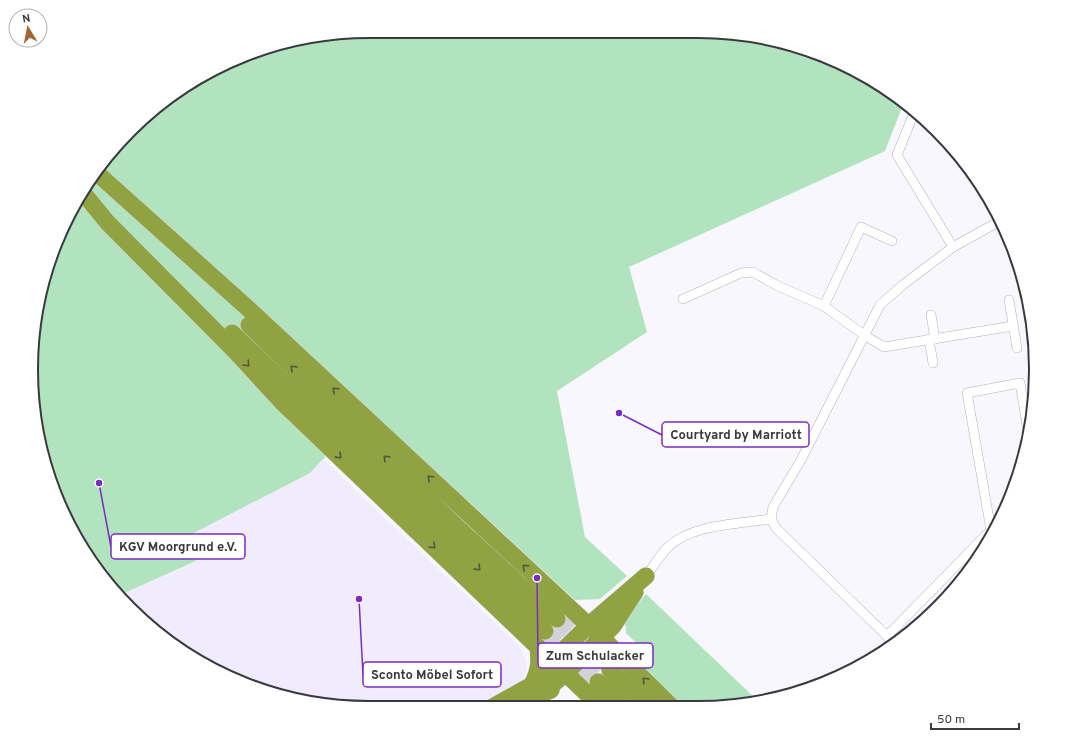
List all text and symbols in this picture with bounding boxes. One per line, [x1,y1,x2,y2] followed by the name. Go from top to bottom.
[8,8,48,48] north arrow
[21,12,32,27] text: N
[242,360,249,367] one-way arrow
[290,365,298,372] one-way arrow
[332,387,340,394] one-way arrow
[662,422,809,447] callout: Courtyard by Marriott
[670,428,802,444] text: Courtyard by Marriott
[334,452,342,459] one-way arrow
[383,455,391,463] one-way arrow
[427,476,435,483] one-way arrow
[111,534,245,559] callout: KGV Moorgrund e.V.
[119,540,237,556] text: KGV Moorgrund e.V.
[428,541,436,549] one-way arrow
[473,563,481,571] one-way arrow
[522,564,530,571] one-way arrow
[538,643,653,668] callout: Zum Schulacker
[546,649,645,665] text: Zum Schulacker
[363,662,501,687] callout: Sconto Möbel Sofort
[371,668,493,684] text: Sconto Möbel Sofort
[642,677,650,685] one-way arrow
[931,705,1019,731] scale bar
[937,712,965,728] text: 50 m

